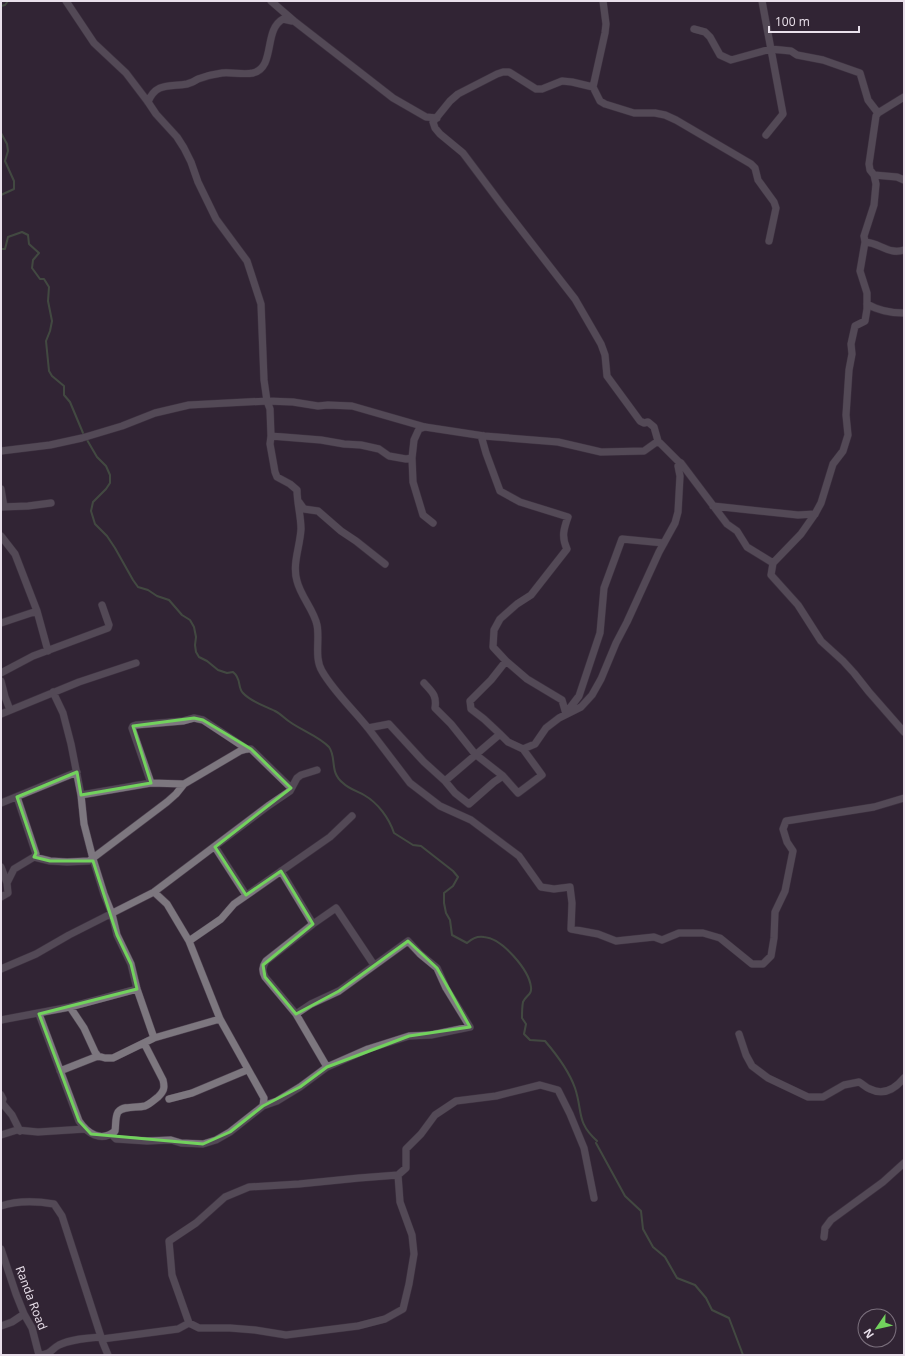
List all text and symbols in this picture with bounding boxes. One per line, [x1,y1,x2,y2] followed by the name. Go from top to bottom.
[769,8,859,34] scale bar
[775,13,810,30] text: 100 m
[11,1263,51,1332] street label: Randa Road
[857,1308,897,1348] north arrow
[860,1326,877,1342] text: N

